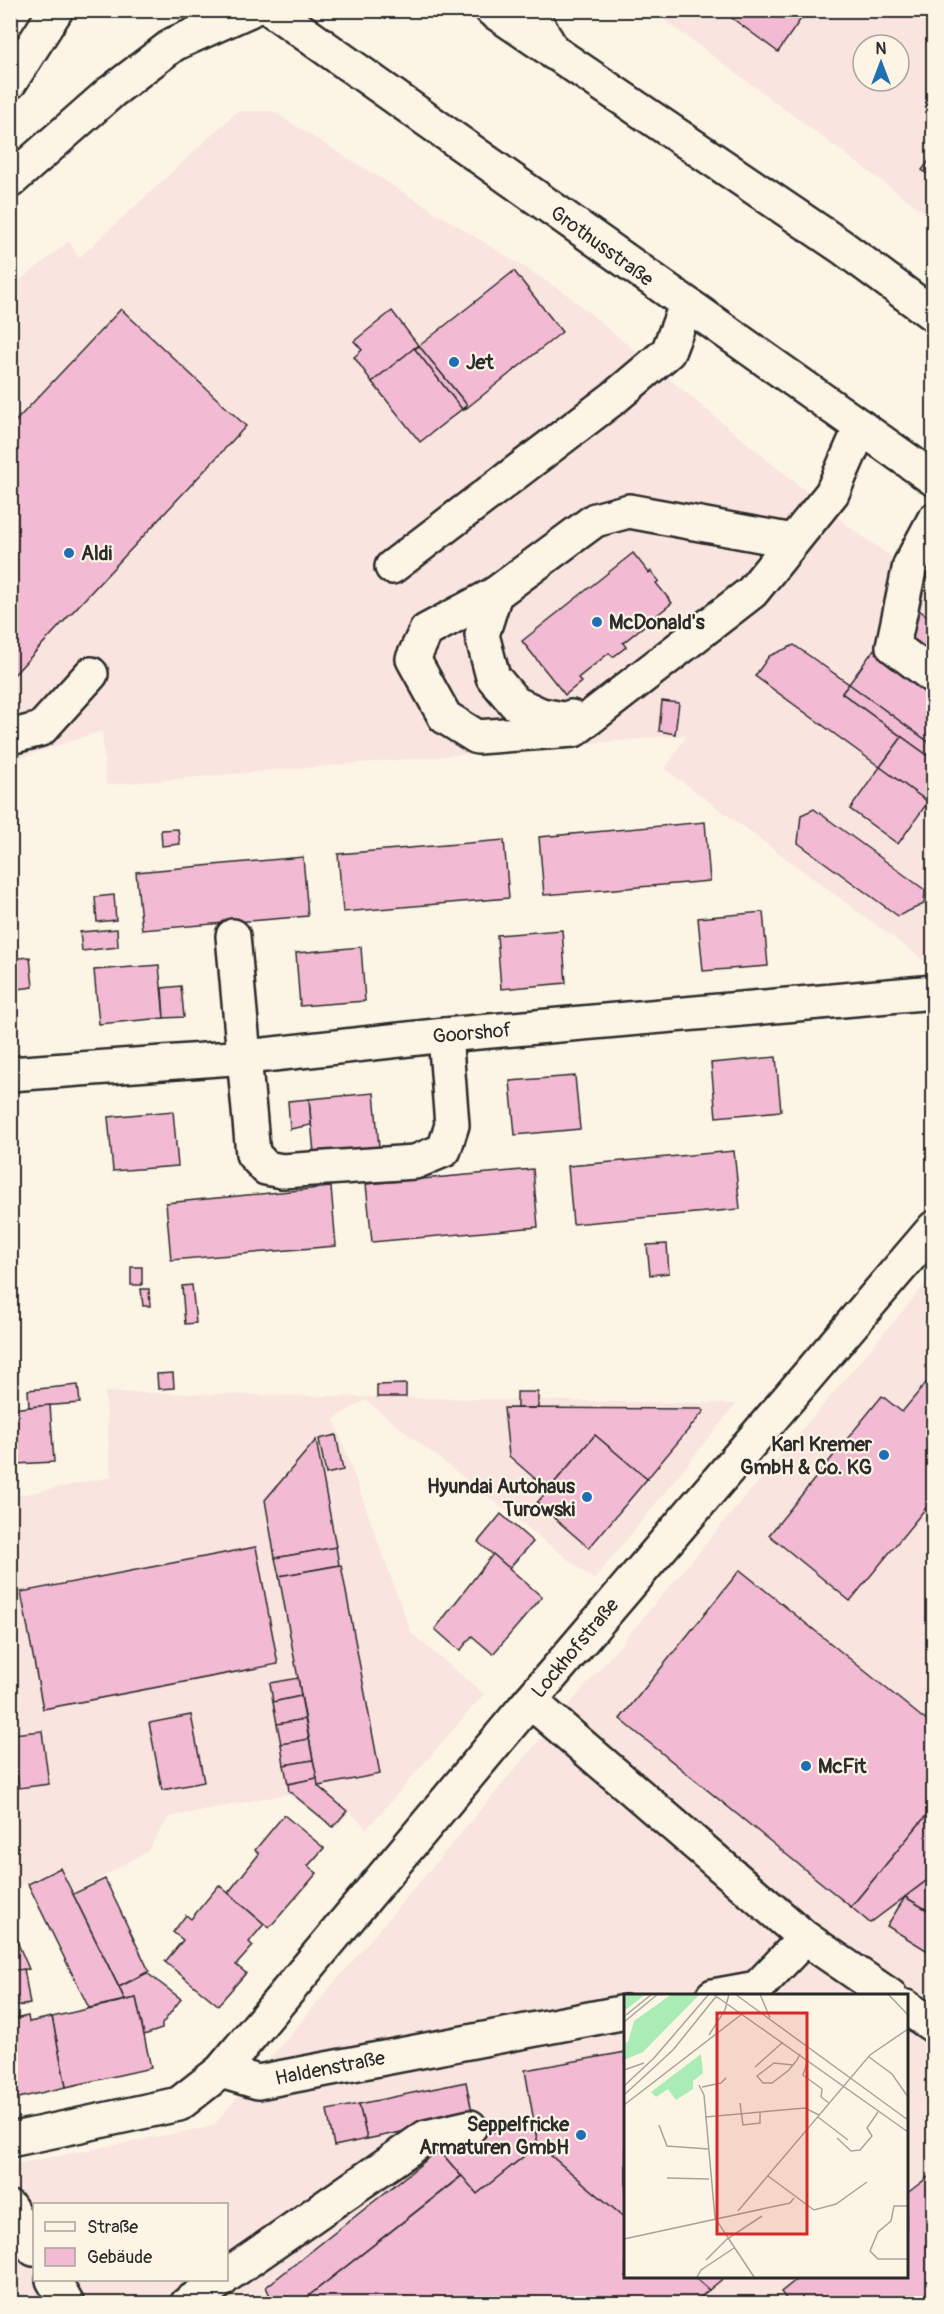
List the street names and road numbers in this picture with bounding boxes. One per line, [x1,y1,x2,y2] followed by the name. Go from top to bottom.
[546,200,659,292] street label: Grothusstraße
[432,1017,512,1049] street label: Goorshof
[526,1593,624,1703] street label: Lockhofstraße
[273,2045,387,2091] street label: Haldenstraße

